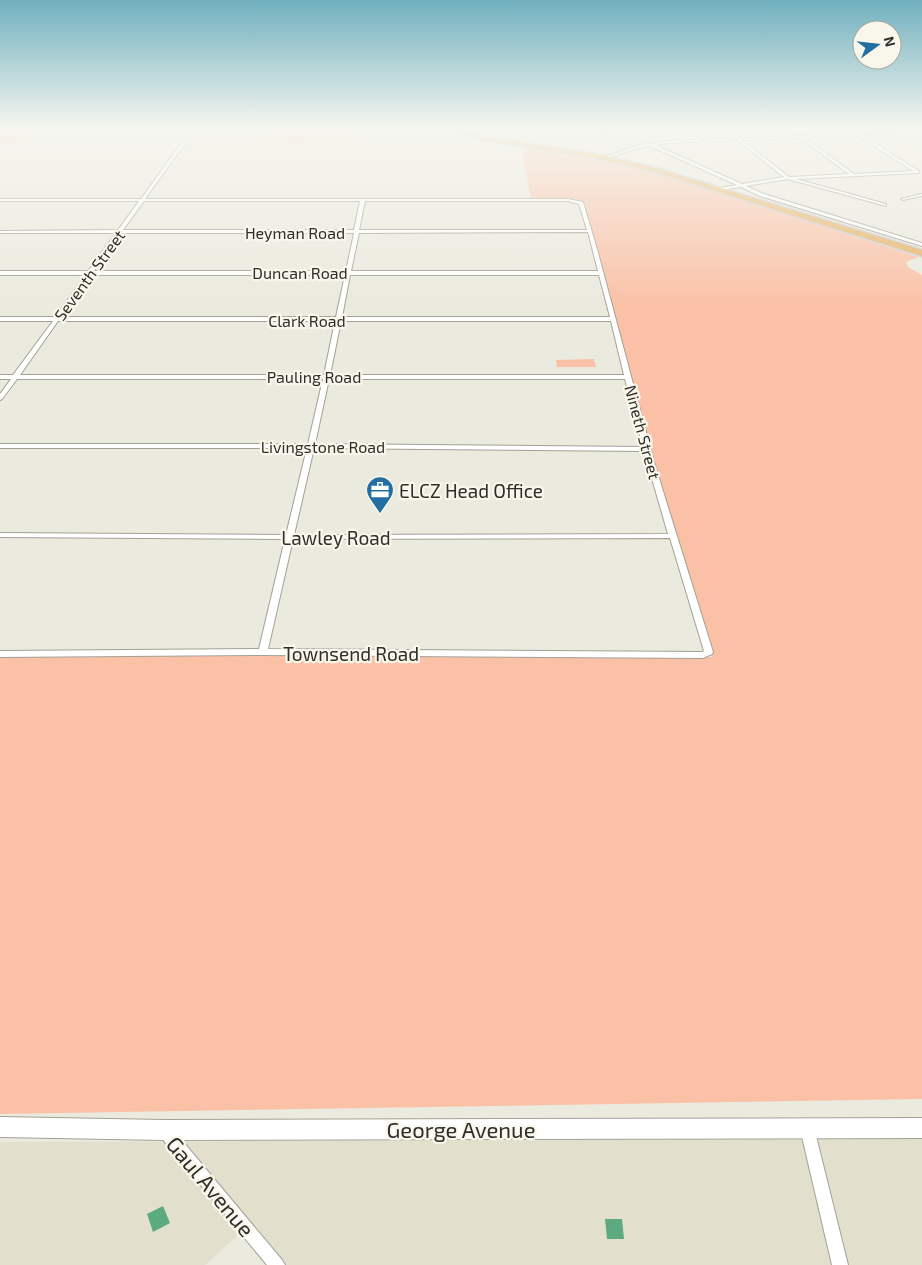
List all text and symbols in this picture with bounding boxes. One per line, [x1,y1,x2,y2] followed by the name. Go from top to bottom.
[852,20,902,70] north arrow
[881,34,900,49] text: N
[245,223,345,242] street label: Heyman Road
[50,226,128,324] street label: Seventh Street
[252,263,348,282] street label: Duncan Road
[268,311,346,330] street label: Clark Road
[267,367,361,386] street label: Pauling Road
[621,383,665,481] street label: Nineth Street
[261,437,385,456] street label: Livingstone Road
[365,475,395,514] office icon: ELCZ Head Office
[399,479,543,502] place label: ELCZ Head Office
[281,526,391,549] street label: Lawley Road
[283,642,419,665] street label: Townsend Road
[387,1116,535,1142] street label: George Avenue
[162,1131,260,1241] street label: Gaul Avenue

